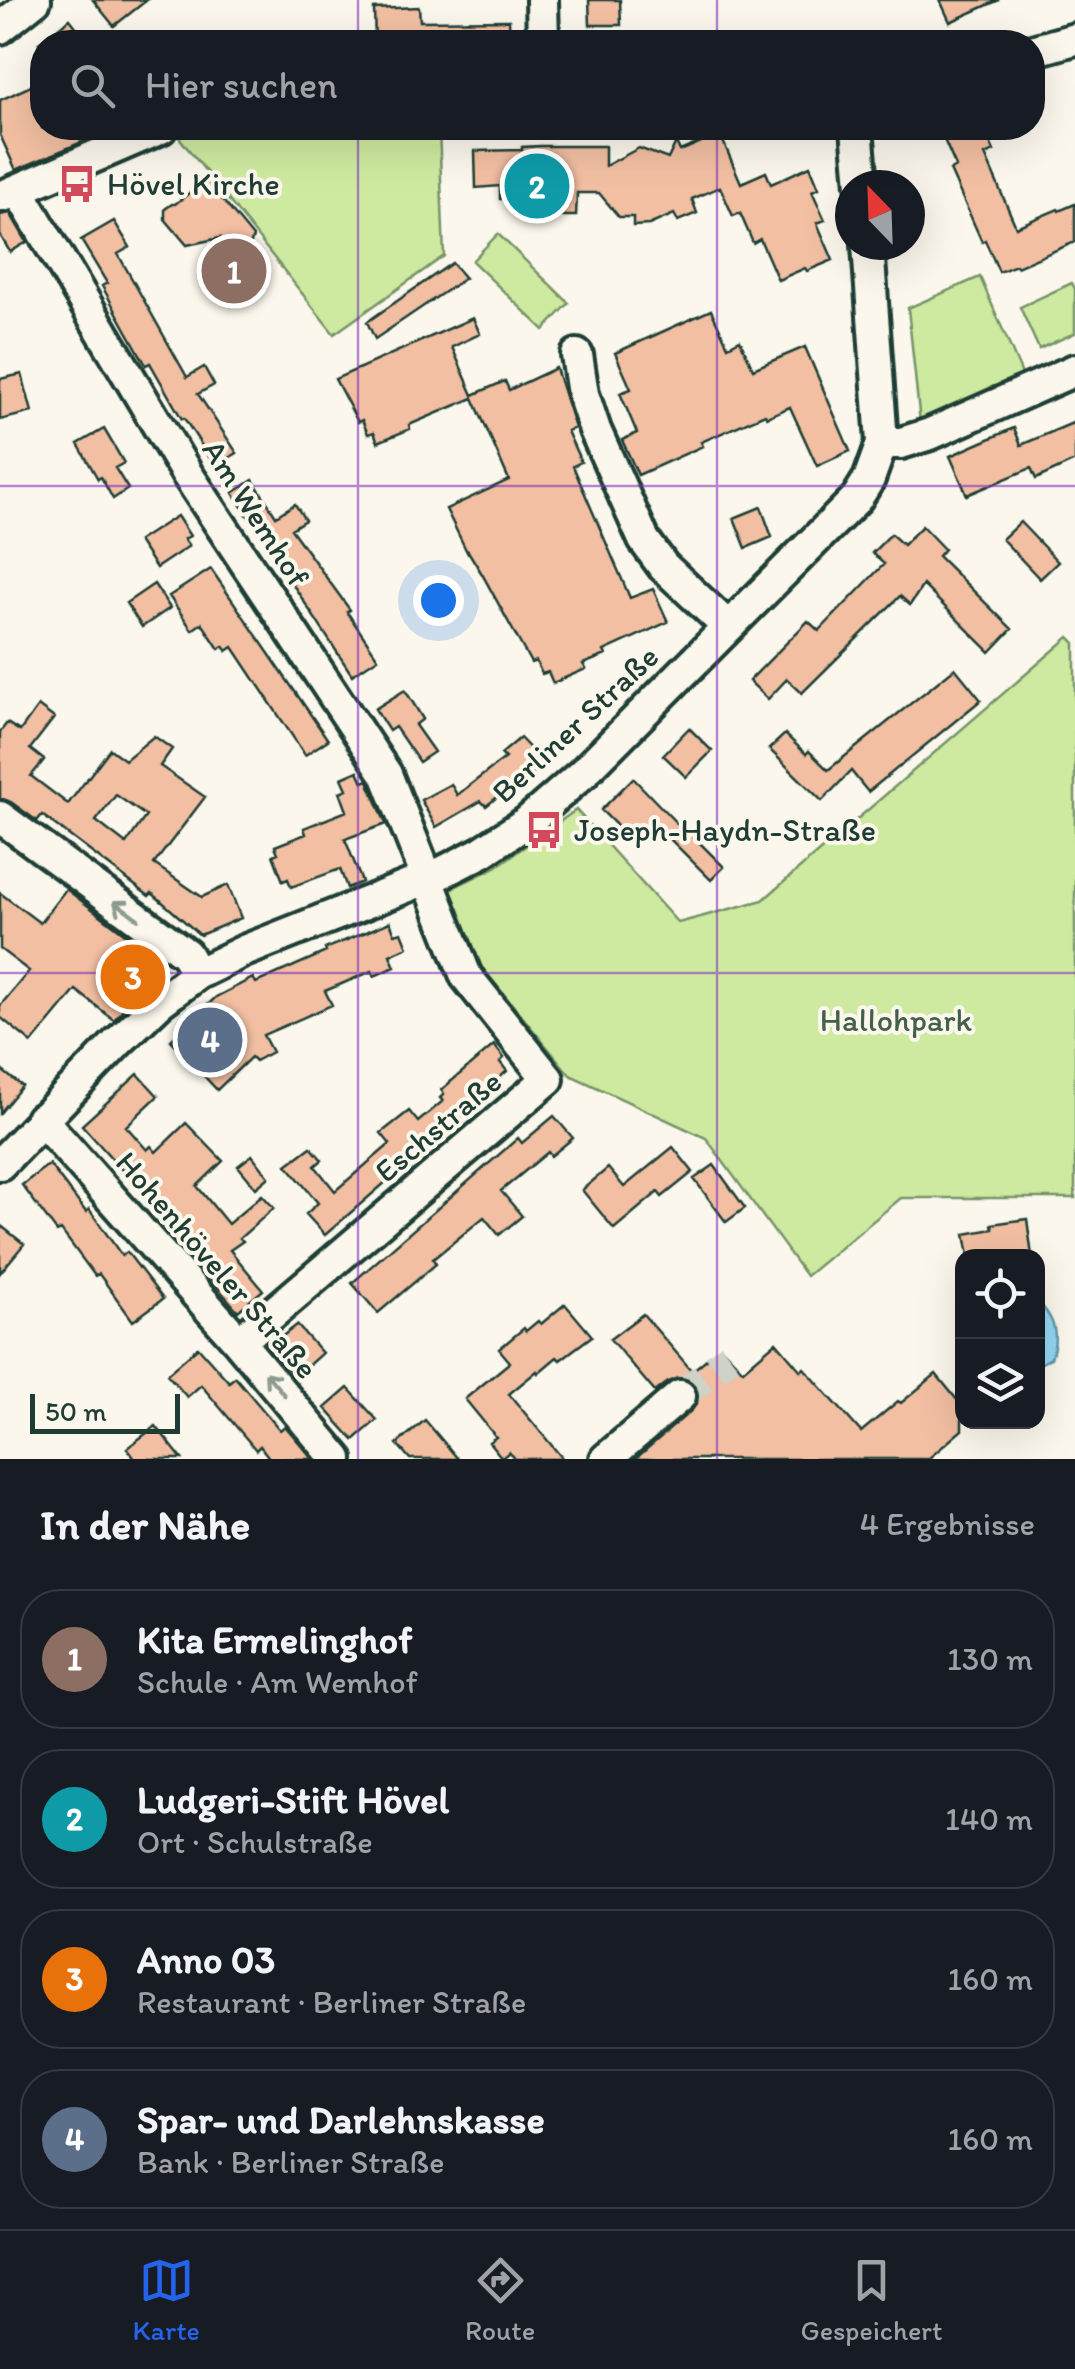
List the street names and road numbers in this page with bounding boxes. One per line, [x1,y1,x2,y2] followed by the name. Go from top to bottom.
[195,432,318,594] street label: Am Wemhof
[484,637,666,811] street label: Berliner Straße
[367,1062,509,1190] street label: Eschstraße
[108,1144,326,1386] street label: Hohenhöveler Straße

